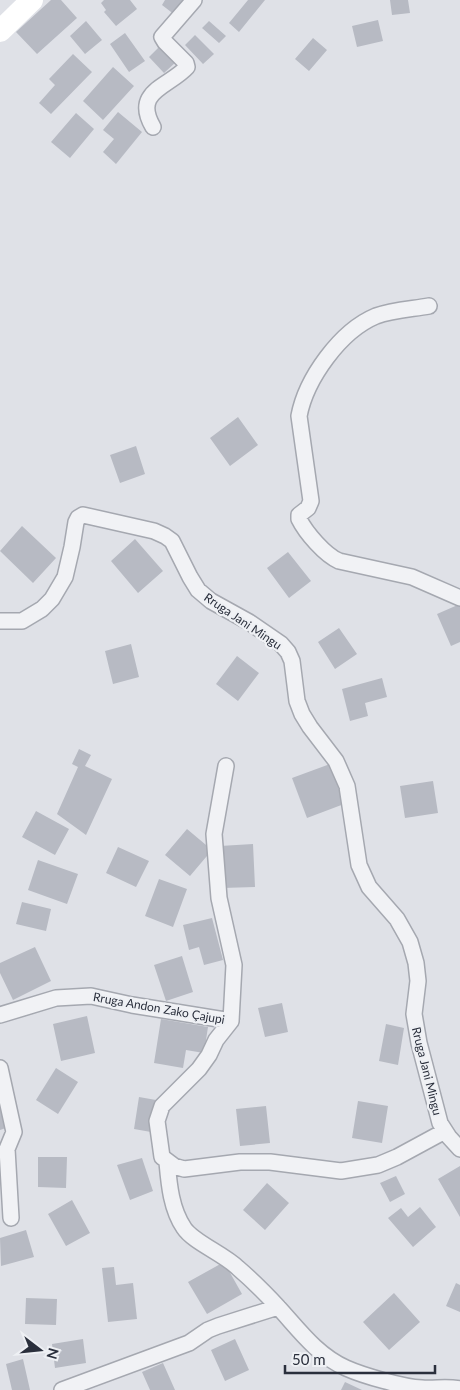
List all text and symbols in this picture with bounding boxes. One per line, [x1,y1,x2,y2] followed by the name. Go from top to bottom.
[201,590,285,652] street label: Rruga Jani Mingu
[92,989,226,1027] street label: Rruga Andon Zako Çajupi
[409,1025,445,1117] street label: Rruga Jani Mingu
[15,1325,65,1375] north arrow
[285,1342,435,1374] scale bar
[43,1346,63,1361] text: N
[292,1350,326,1368] text: 50 m

